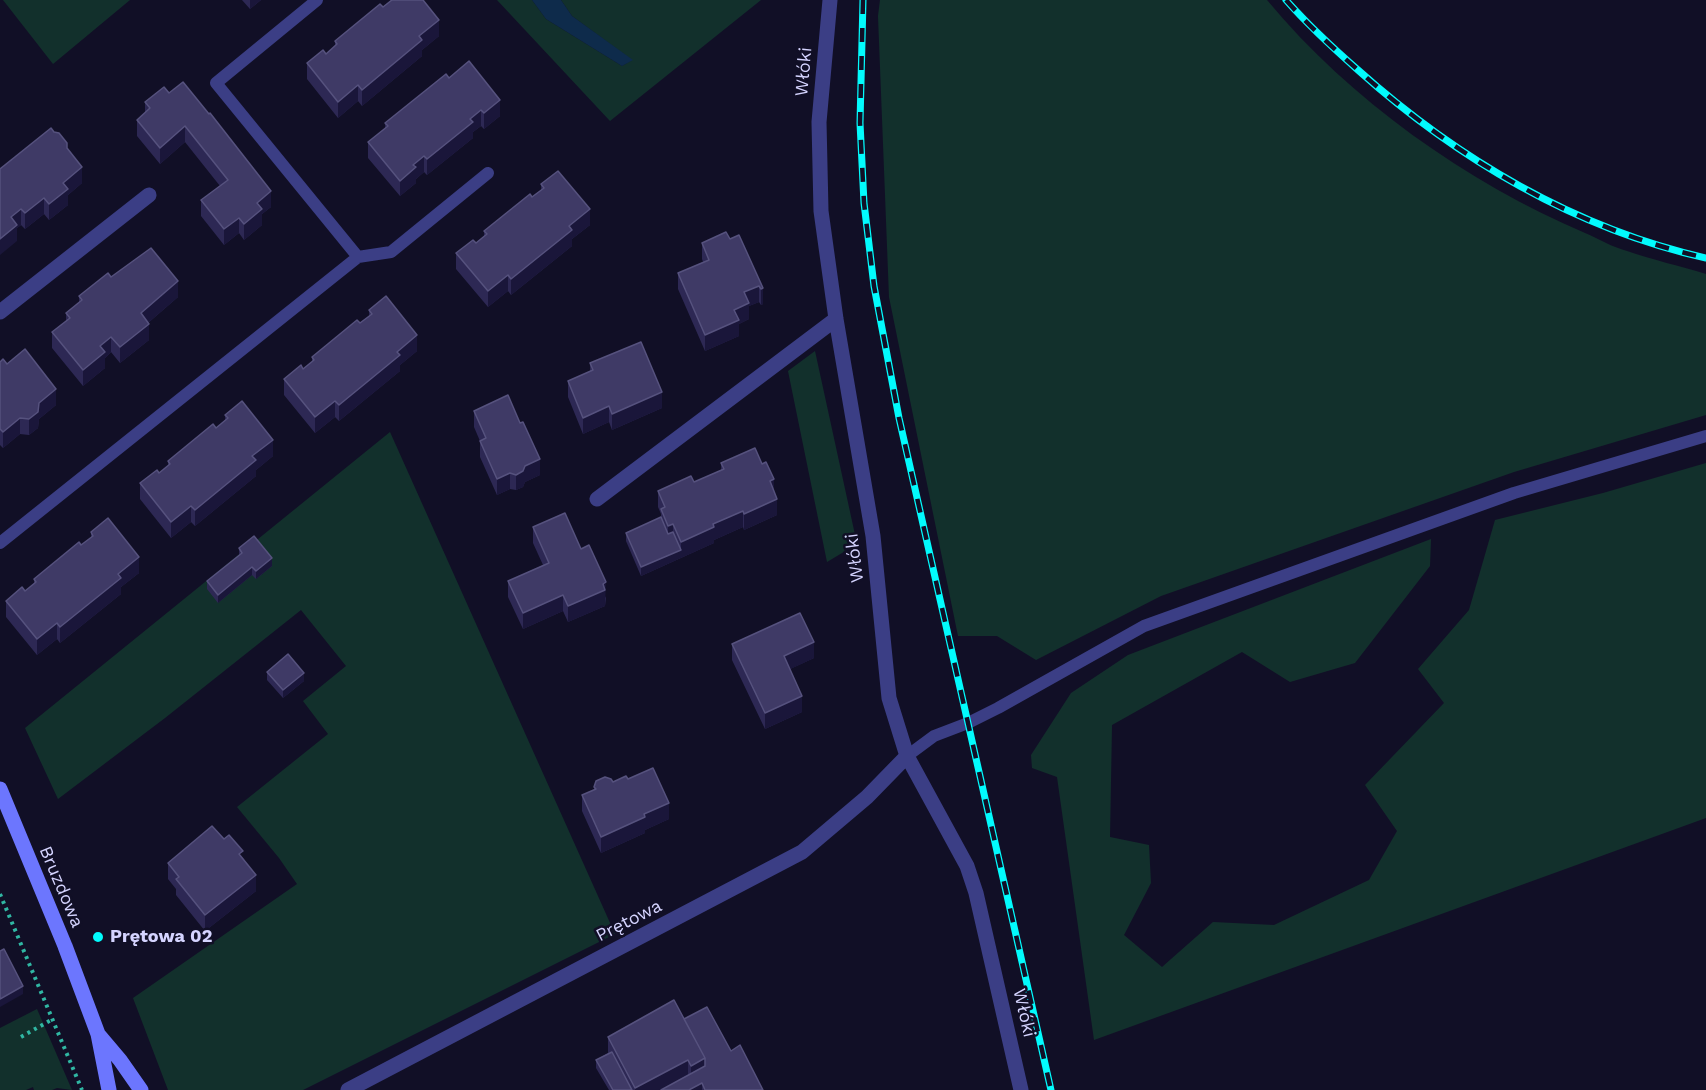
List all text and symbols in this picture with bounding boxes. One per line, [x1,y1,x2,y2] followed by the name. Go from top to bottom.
[791,46,817,98] street label: Włóki
[841,532,869,584] street label: Włóki
[34,843,88,931] street label: Bruzdowa
[592,895,666,947] street label: Prętowa
[110,926,212,948] place label: Prętowa 02
[91,930,105,944] marker: Prętowa 02
[1008,986,1040,1040] street label: Włóki

